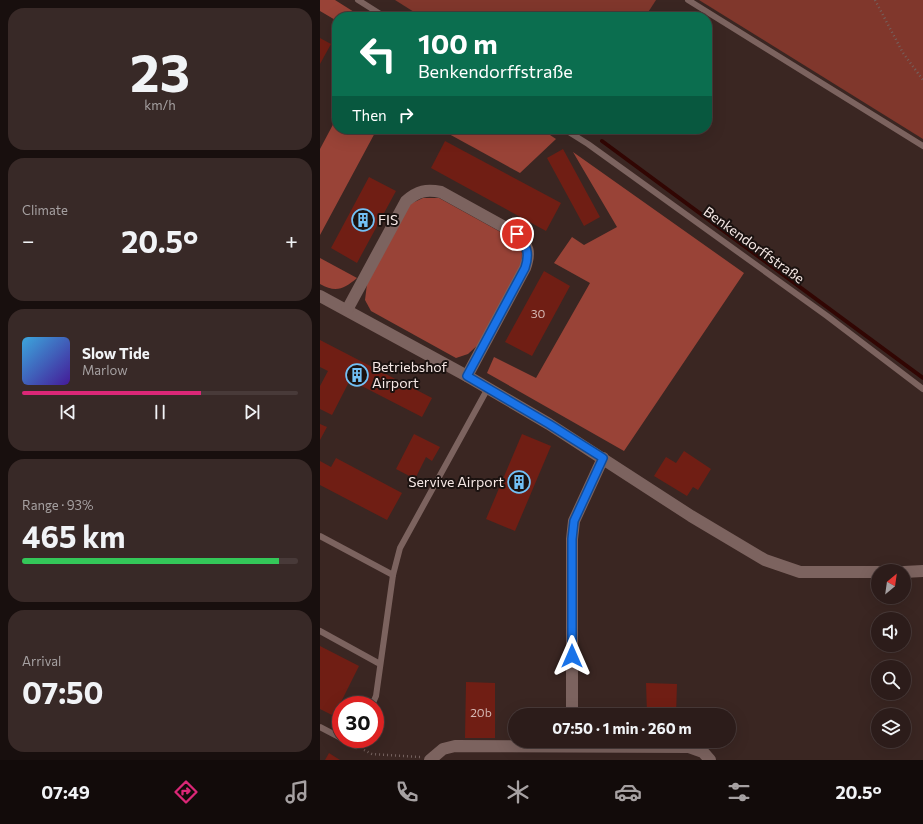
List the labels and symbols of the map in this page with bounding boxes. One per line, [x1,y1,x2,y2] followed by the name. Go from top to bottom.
[701,202,808,287] street label: Benkendorffstraße
[350,207,376,233] building icon: FIS
[378,211,398,228] place label: FIS
[500,217,534,251] pin
[531,306,546,320] house number: 30
[372,358,447,391] place label: Betriebshof Airport
[344,362,370,388] building icon: Betriebshof Airport
[506,469,532,495] building icon: Servive Airport
[408,473,504,490] place label: Servive Airport
[871,564,911,604] north arrow
[551,635,593,677] position arrow
[332,696,384,748] speed limit sign: 30
[470,705,492,719] house number: 20b

